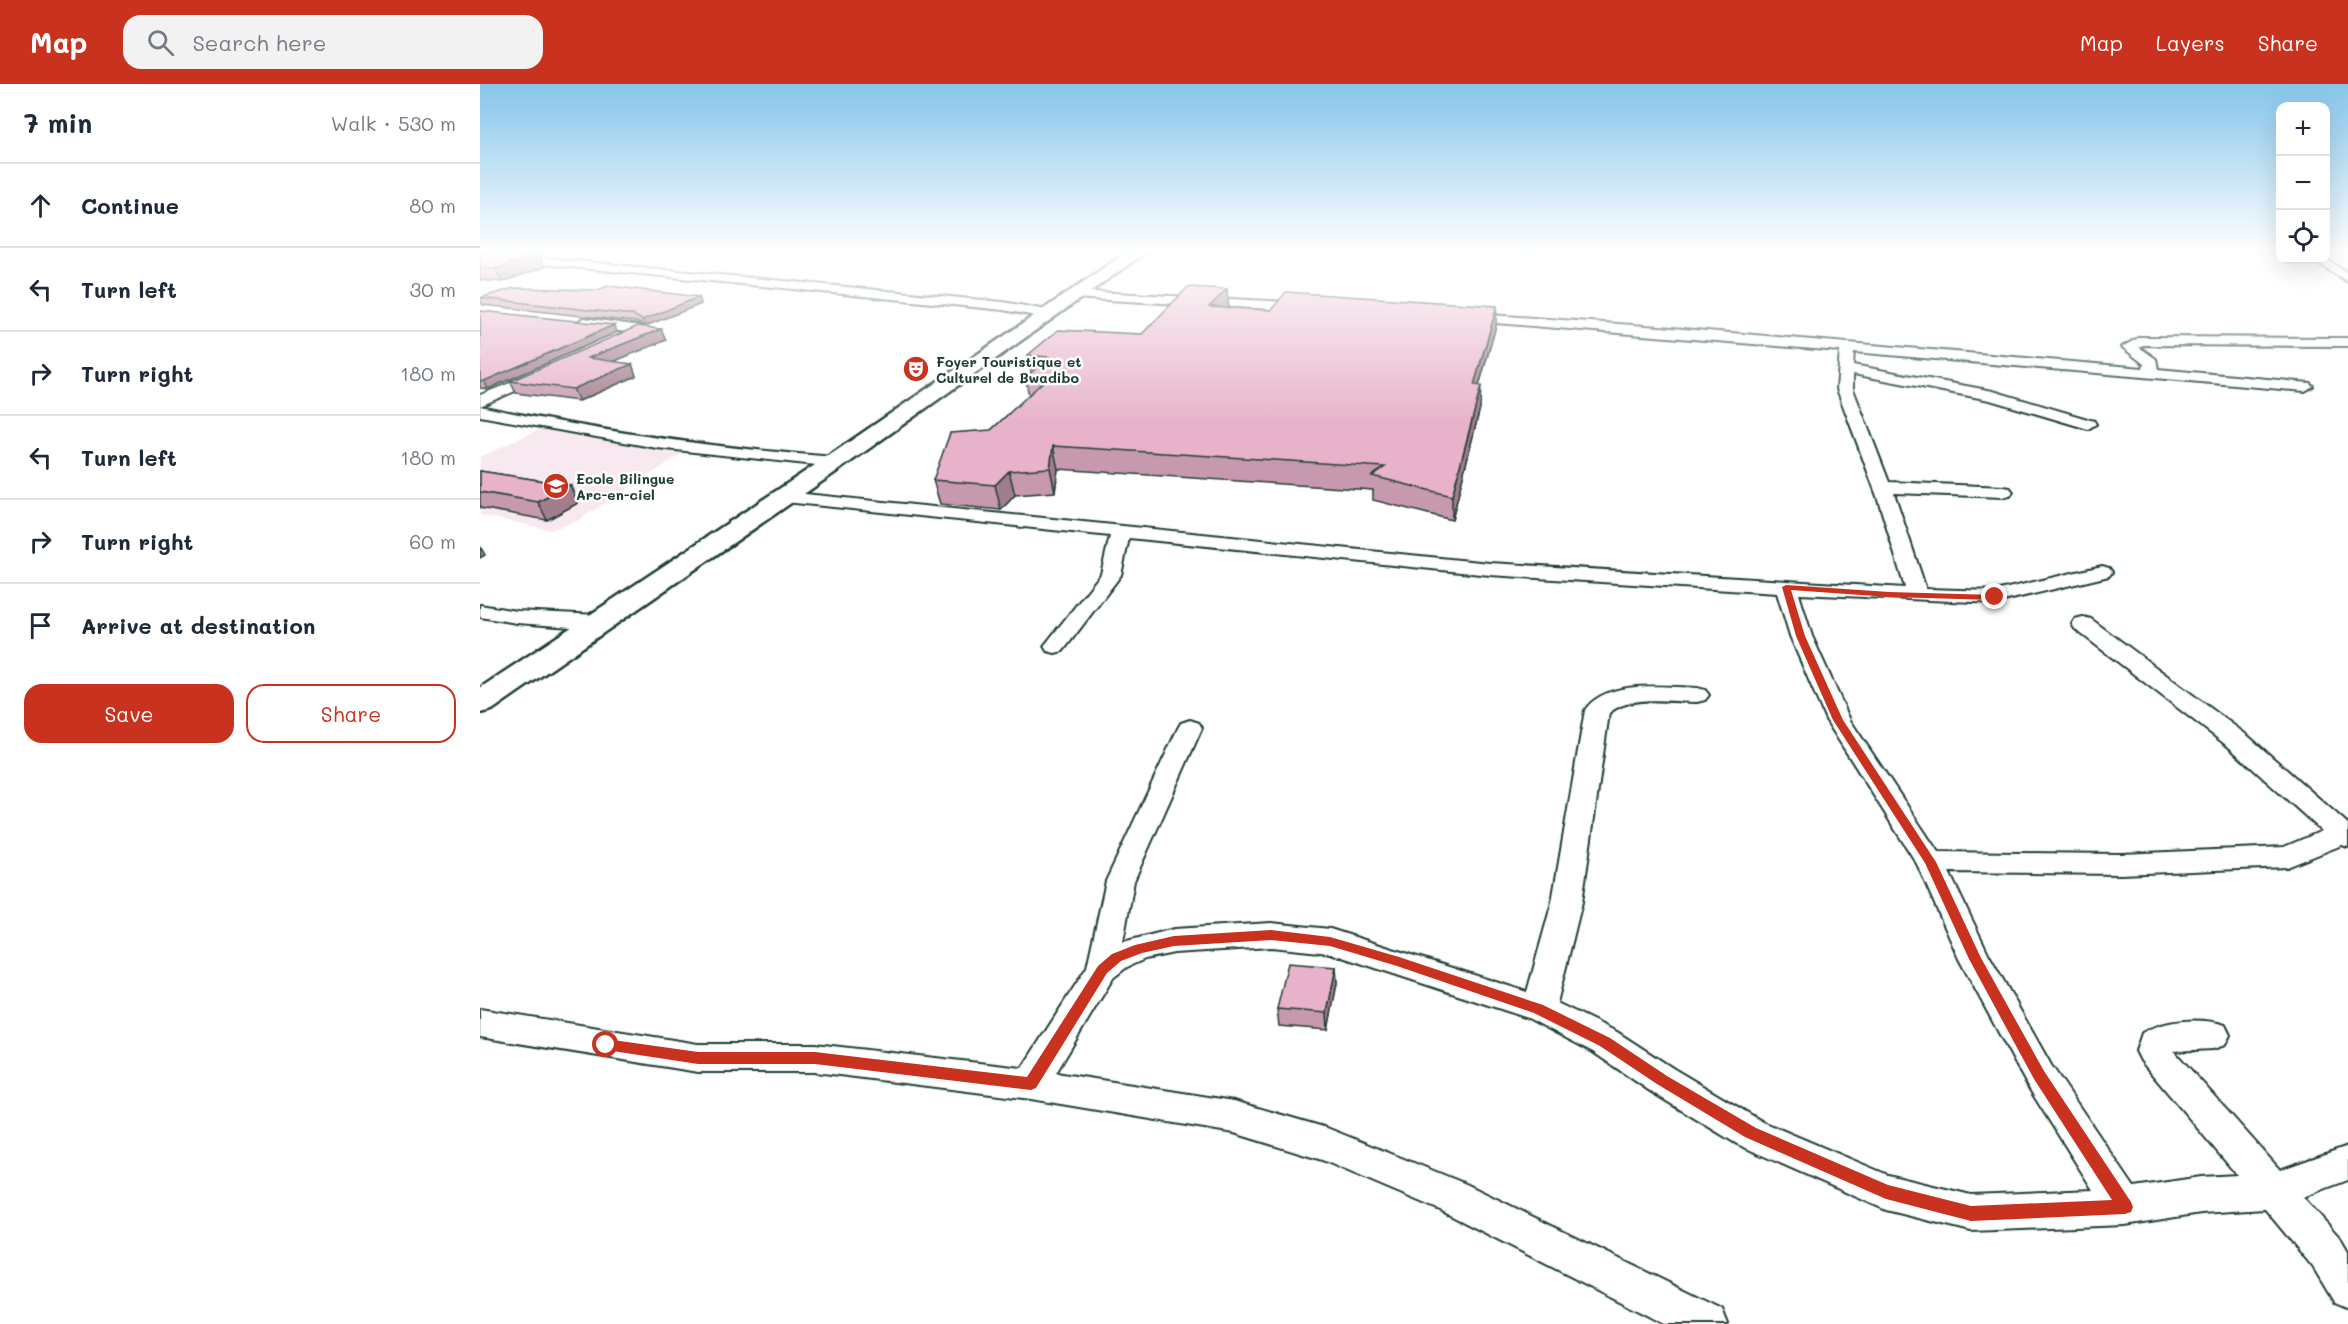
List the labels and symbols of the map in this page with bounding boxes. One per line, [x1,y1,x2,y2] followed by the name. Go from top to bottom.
[936,352,1082,387] place label: Foyer Touristique et Culturel de Bwadibo
[901,354,931,384] theatre icon: Foyer Touristique et Culturel de Bwadibo
[576,469,674,504] place label: Ecole Bilingue Arc-en-ciel
[541,471,571,501] school or university icon: Ecole Bilingue Arc-en-ciel
[1981,583,2007,609] route end
[592,1031,618,1057] route start

